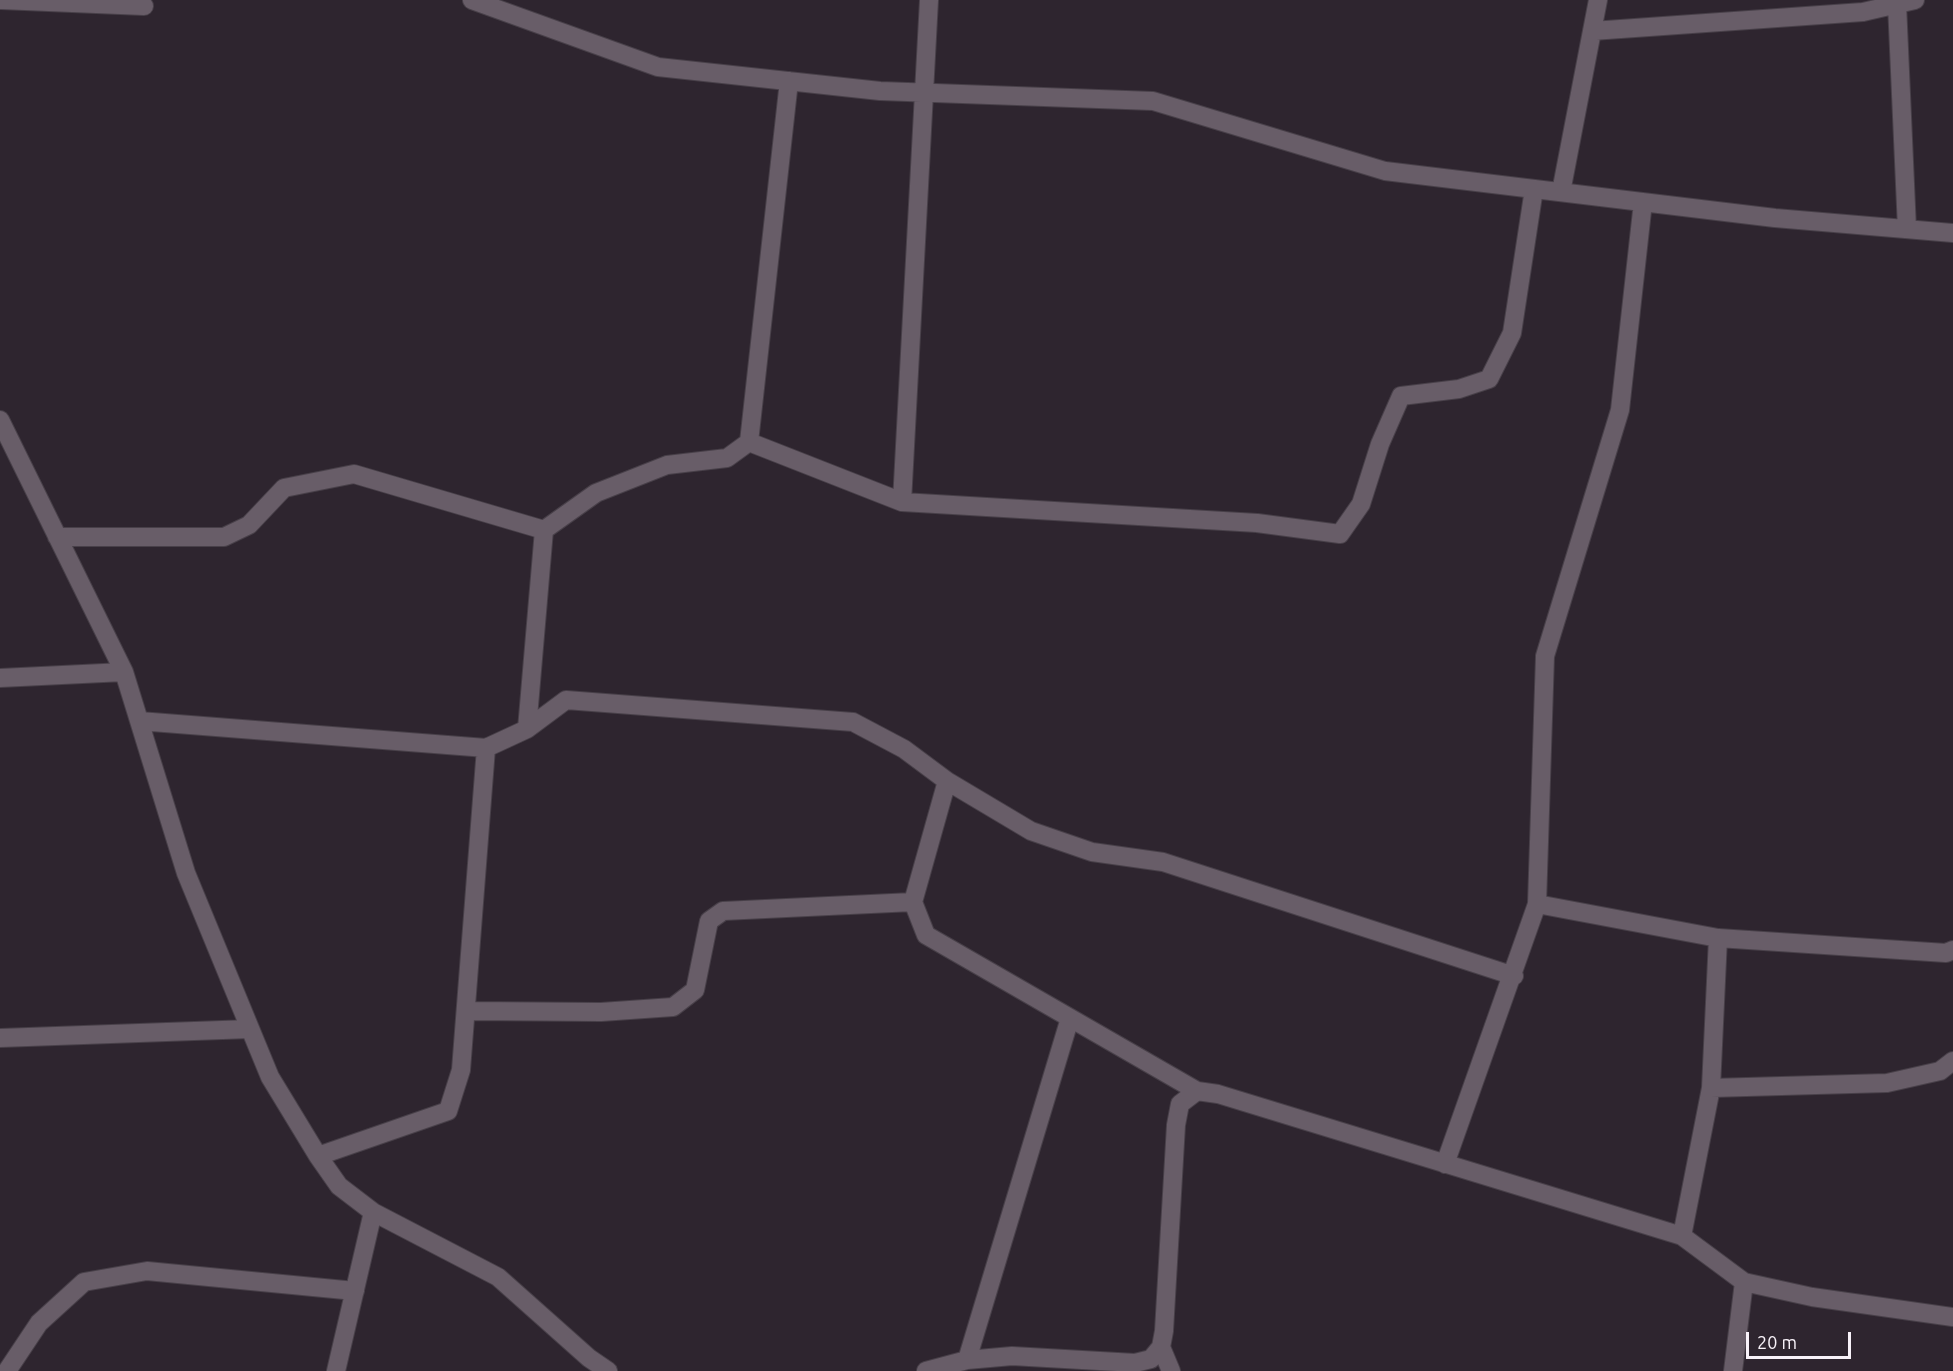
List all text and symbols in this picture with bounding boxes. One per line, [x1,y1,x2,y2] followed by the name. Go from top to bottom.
[1749,1320,1854,1358] scale bar
[1757,1332,1797,1352] text: 20 m

